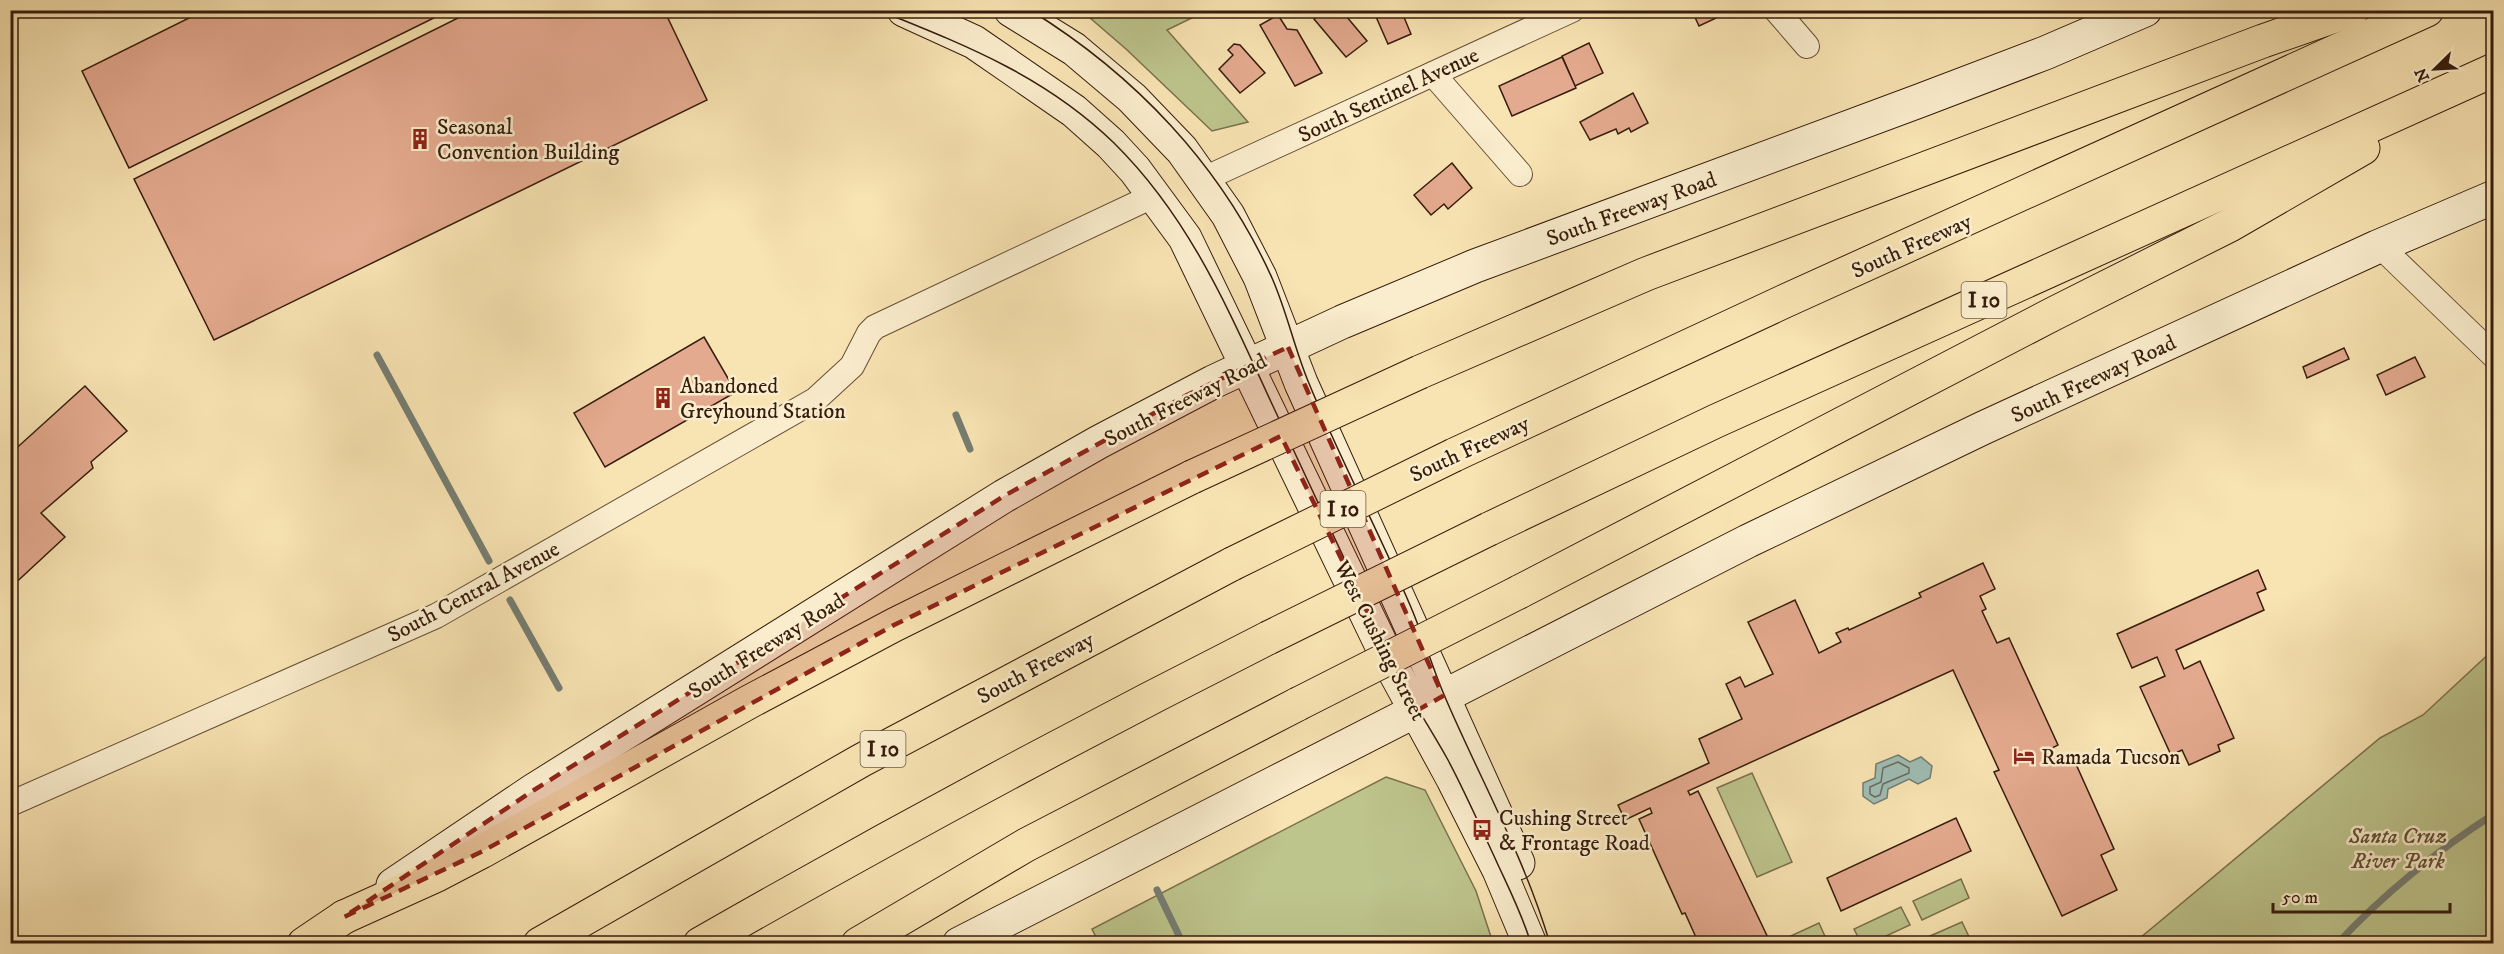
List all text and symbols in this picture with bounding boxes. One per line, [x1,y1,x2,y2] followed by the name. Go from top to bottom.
[2405,39,2465,99] north arrow
[1294,42,1483,149] street label: South Sentinel Avenue
[2410,65,2434,85] text: N
[437,114,619,166] place label: Seasonal Convention Building
[408,127,432,151] building icon: Seasonal Convention Building
[1543,166,1720,253] street label: South Freeway Road
[1847,208,1976,285] street label: South Freeway
[1962,282,2006,318] road number: I 10
[2007,329,2180,429] street label: South Freeway Road
[1100,348,1272,453] street label: South Freeway Road
[680,373,846,425] place label: Abandoned Greyhound Station
[651,386,675,410] building icon: Abandoned Greyhound Station
[1406,410,1534,489] street label: South Freeway
[1320,491,1366,527] road number: I 10
[383,536,564,649] street label: South Central Avenue
[1327,555,1432,725] street label: West Cushing Street
[684,587,850,705] street label: South Freeway Road
[973,626,1099,710] street label: South Freeway
[860,731,906,767] road number: I 10
[2012,744,2036,768] hotel icon: Ramada Tucson
[2041,744,2181,771] place label: Ramada Tucson
[1499,805,1650,857] place label: Cushing Street & Frontage Road
[1470,818,1494,842] bus stop icon: Cushing Street & Frontage Road
[2348,823,2447,875] park label: Santa Cruz River Park
[2273,876,2450,914] scale bar
[2282,887,2318,909] text: 50 m

